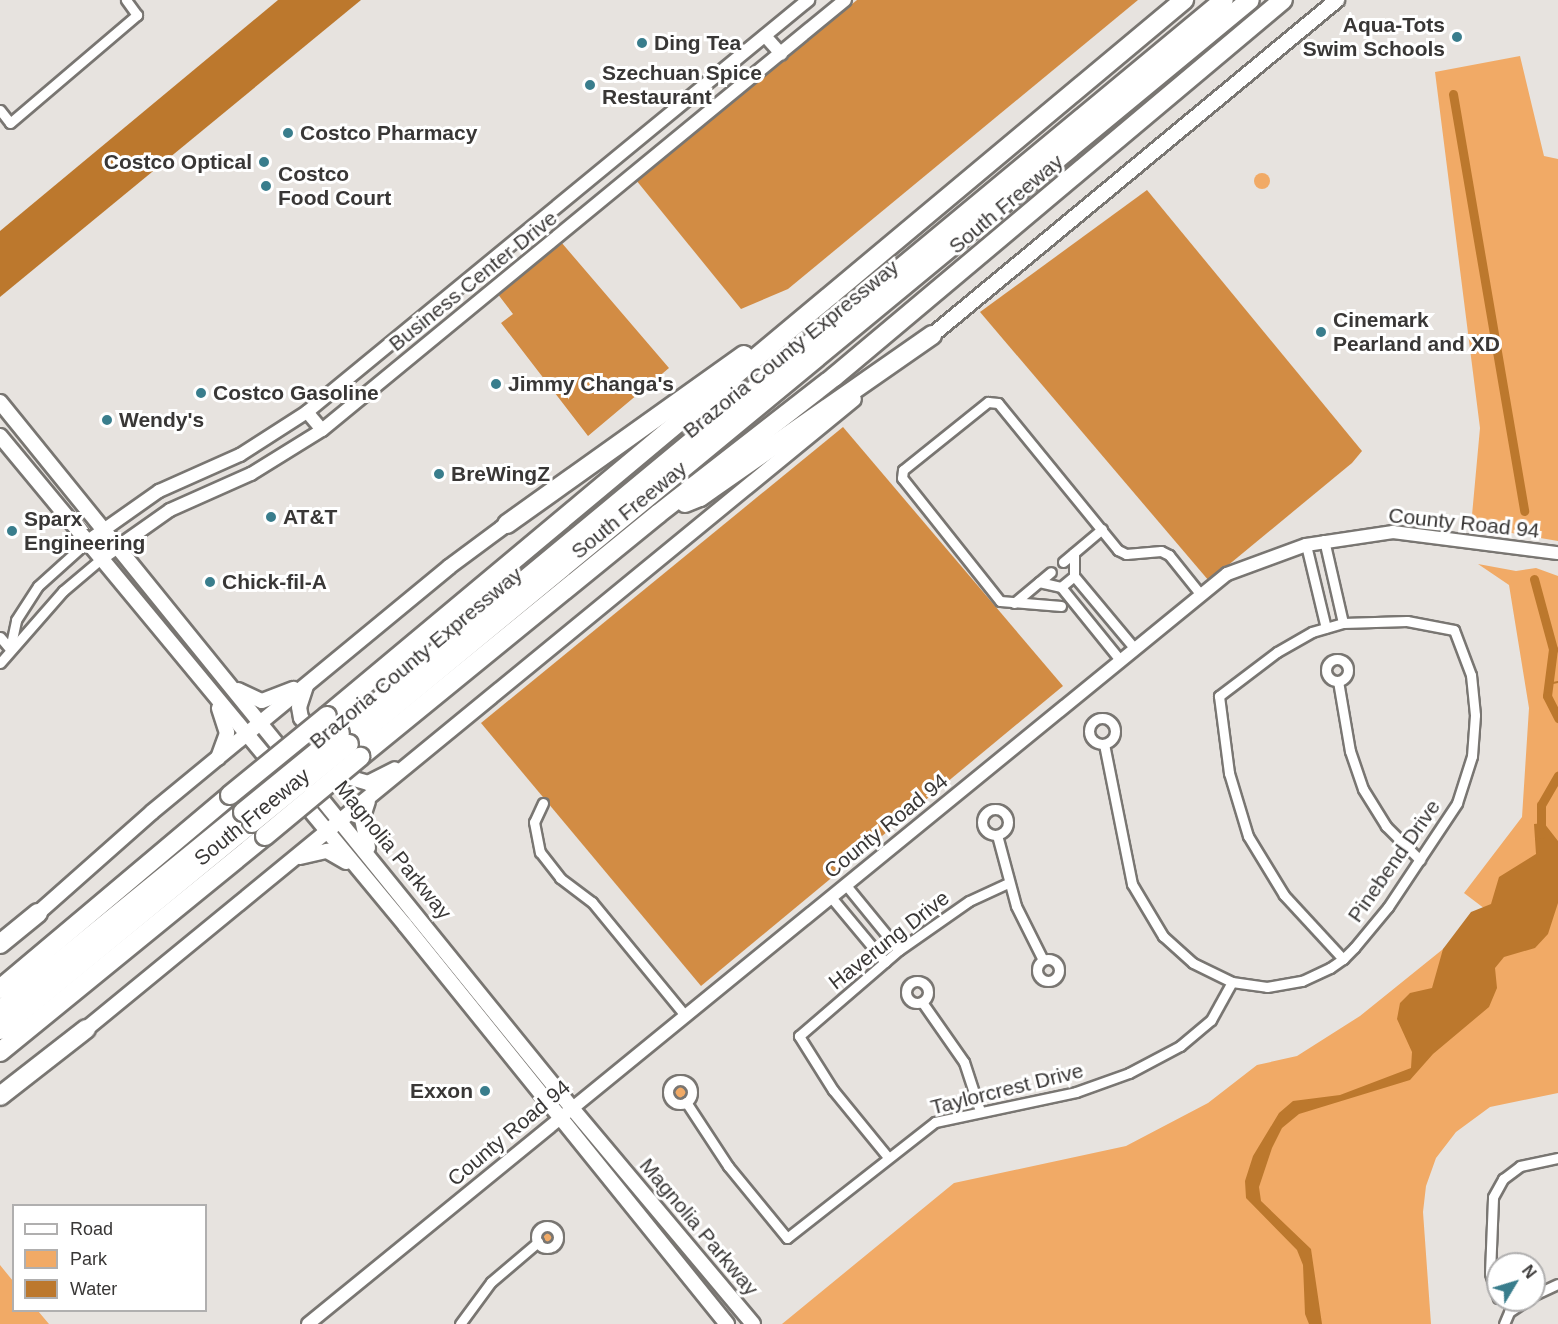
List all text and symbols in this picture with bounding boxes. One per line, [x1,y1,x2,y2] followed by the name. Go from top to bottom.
[1303,12,1445,62] place label: Aqua-Tots Swim Schools
[654,30,741,56] place label: Ding Tea
[1450,30,1464,44] marker: Aqua-Tots Swim Schools
[635,36,649,50] marker: Ding Tea
[602,60,762,110] place label: Szechuan Spice Restaurant
[583,78,597,92] marker: Szechuan Spice Restaurant
[300,120,477,146] place label: Costco Pharmacy
[281,126,295,140] marker: Costco Pharmacy
[104,149,252,175] place label: Costco Optical
[944,149,1068,259] street label: South Freeway
[257,155,271,169] marker: Costco Optical
[278,161,391,211] place label: Costco Food Court
[259,179,273,193] marker: Costco Food Court
[384,205,562,357] street label: Business Center Drive
[678,254,904,444] street label: Brazoria County Expressway
[1333,307,1500,357] place label: Cinemark Pearland and XD
[1314,325,1328,339] marker: Cinemark Pearland and XD
[508,371,674,397] place label: Jimmy Changa's
[489,377,503,391] marker: Jimmy Changa's
[213,380,379,406] place label: Costco Gasoline
[194,386,208,400] marker: Costco Gasoline
[119,407,204,433] place label: Wendy's
[100,413,114,427] marker: Wendy's
[566,456,692,564] street label: South Freeway
[451,461,550,487] place label: BreWingZ
[432,467,446,481] marker: BreWingZ
[1387,503,1541,543] street label: County Road 94
[283,504,337,530] place label: AT&T
[24,506,145,556] place label: Sparx Engineering
[264,510,278,524] marker: AT&T
[5,524,19,538] marker: Sparx Engineering
[305,562,527,754] street label: Brazoria County Expressway
[222,569,327,595] place label: Chick-fil-A
[203,575,217,589] marker: Chick-fil-A
[189,763,315,871] street label: South Freeway
[819,768,953,884] street label: County Road 94
[329,775,457,925] street label: Magnolia Parkway
[1343,795,1445,927] street label: Pinebend Drive
[824,885,954,995] street label: Haverung Drive
[928,1058,1086,1120] street label: Taylorcrest Drive
[443,1075,575,1191] street label: County Road 94
[410,1078,473,1104] place label: Exxon
[478,1084,492,1098] marker: Exxon
[634,1153,764,1301] street label: Magnolia Parkway
[12,1204,207,1312] legend
[70,1219,113,1239] text: Road
[70,1249,107,1269] text: Park
[1486,1252,1546,1312] north arrow
[1519,1262,1539,1282] text: N
[70,1279,117,1299] text: Water

